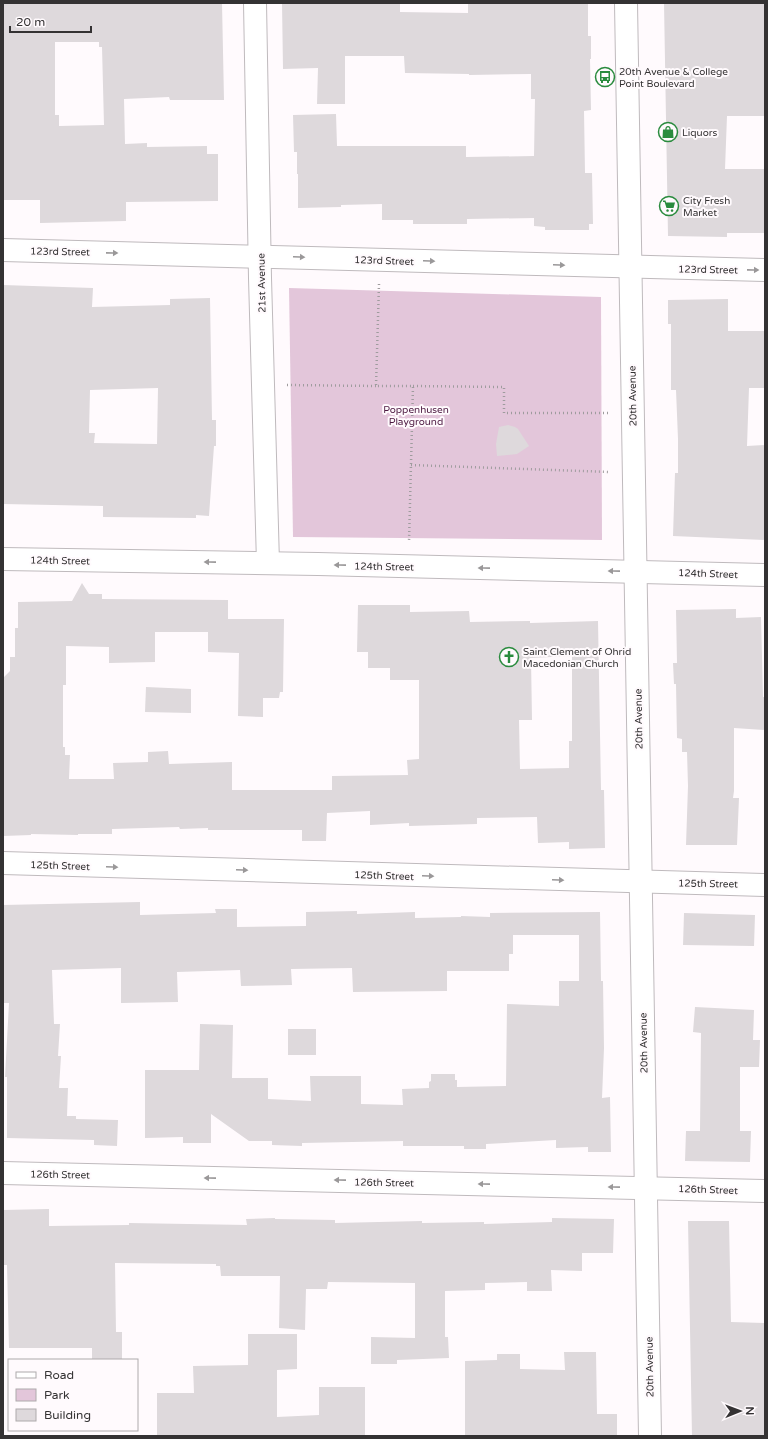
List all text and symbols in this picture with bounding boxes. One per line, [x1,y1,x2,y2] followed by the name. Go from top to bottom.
[10,8,91,34] scale bar
[16,15,45,29] text: 20 m
[594,66,616,88] bus stop icon: 20th Avenue & College Point Boulevard
[619,66,728,90] place label: 20th Avenue & College Point Boulevard
[657,121,679,143] shop icon: Liquors
[682,127,718,139] place label: Liquors
[658,195,680,217] supermarket icon: City Fresh Market
[683,195,730,219] place label: City Fresh Market
[30,245,90,259] street label: 123rd Street
[106,250,119,256] one-way arrow
[255,253,269,313] street label: 21st Avenue
[293,254,306,260] one-way arrow
[354,254,414,268] street label: 123rd Street
[423,258,436,264] one-way arrow
[553,262,566,268] one-way arrow
[678,263,738,277] street label: 123rd Street
[747,267,760,273] one-way arrow
[626,365,640,427] street label: 20th Avenue
[383,404,449,428] park label: Poppenhusen Playground
[30,554,90,568] street label: 124th Street
[204,559,216,566] one-way arrow
[354,560,414,574] street label: 124th Street
[333,562,346,568] one-way arrow
[477,565,490,571] one-way arrow
[678,567,738,581] street label: 124th Street
[607,568,620,574] one-way arrow
[498,646,520,668] church icon: Saint Clement of Ohrid Macedonian Church
[523,646,631,670] place label: Saint Clement of Ohrid Macedonian Church
[632,688,646,750] street label: 20th Avenue
[30,859,90,873] street label: 125th Street
[106,863,118,870] one-way arrow
[236,867,248,874] one-way arrow
[354,869,414,883] street label: 125th Street
[422,873,435,879] one-way arrow
[552,876,564,883] one-way arrow
[678,877,738,891] street label: 125th Street
[637,1012,651,1074] street label: 20th Avenue
[30,1168,90,1182] street label: 126th Street
[204,1174,216,1181] one-way arrow
[354,1176,414,1190] street label: 126th Street
[334,1177,346,1184] one-way arrow
[477,1181,490,1187] one-way arrow
[678,1183,738,1197] street label: 126th Street
[607,1184,620,1190] one-way arrow
[643,1336,657,1398] street label: 20th Avenue
[8,1359,138,1431] legend
[44,1368,74,1382] text: Road
[44,1388,70,1402] text: Park
[720,1391,760,1431] north arrow
[743,1406,756,1415] text: N
[44,1408,91,1422] text: Building

